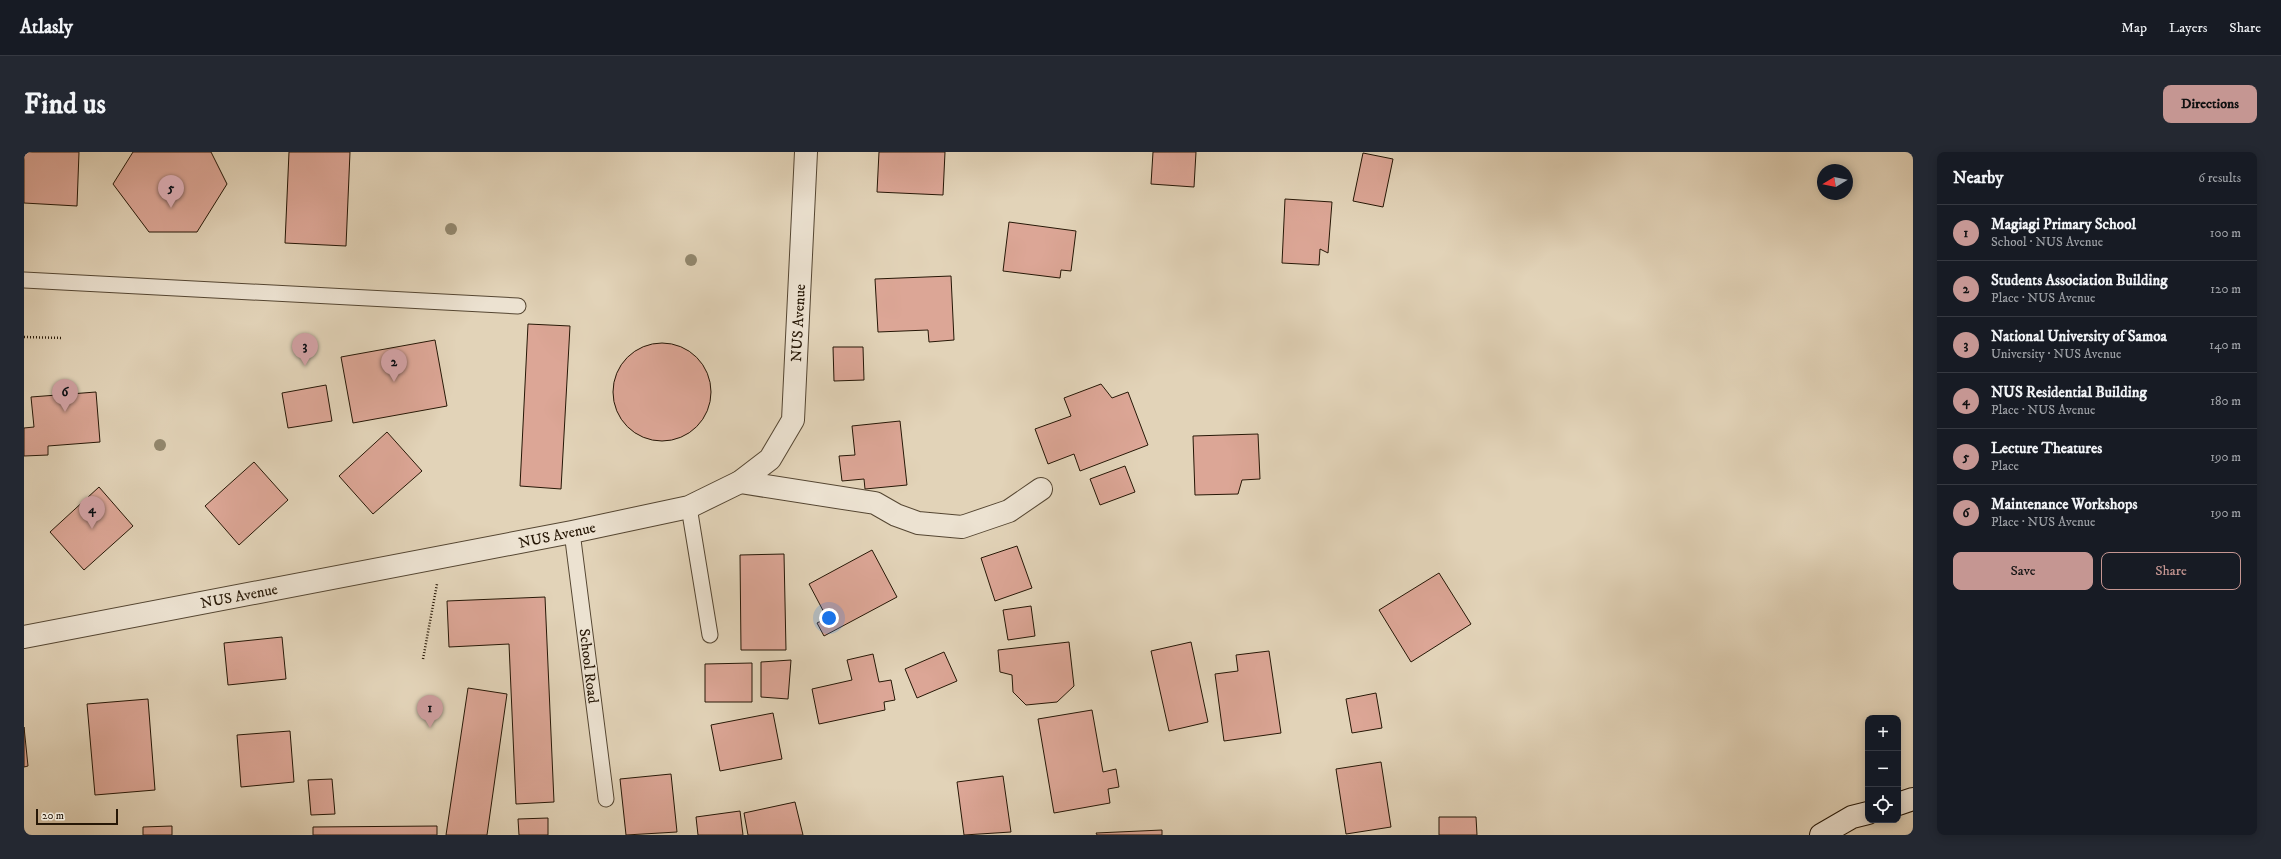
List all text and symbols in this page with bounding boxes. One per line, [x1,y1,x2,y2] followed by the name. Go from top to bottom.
[20,16,73,39] text: Atlasly
[2121,19,2147,37] text: Map
[2169,19,2207,37] text: Layers
[2229,19,2261,37] text: Share
[2163,85,2257,123] button: Directions
[24,87,106,122] text: Find us
[1817,164,1853,200] north arrow
[1953,167,2003,189] text: Nearby
[2198,170,2241,186] text: 6 results
[158,175,184,208] pin: 5
[1991,215,2136,234] text: Magiagi Primary School
[1964,225,1968,241] text: 1
[2210,225,2241,241] text: 100 m
[1991,234,2103,250] text: School · NUS Avenue
[1991,271,2168,290] text: Students Association Building
[1963,281,1969,297] text: 2
[2210,281,2241,297] text: 120 m
[787,283,810,363] street label: NUS Avenue
[1991,290,2095,306] text: Place · NUS Avenue
[1991,327,2167,346] text: National University of Samoa
[292,333,318,366] pin: 3
[1964,337,1968,353] text: 3
[2209,337,2241,353] text: 140 m
[1991,346,2121,362] text: University · NUS Avenue
[381,349,407,382] pin: 2
[52,379,78,412] pin: 6
[1991,383,2147,402] text: NUS Residential Building
[1962,393,1970,409] text: 4
[2210,393,2241,409] text: 180 m
[1991,402,2095,418] text: Place · NUS Avenue
[1991,439,2102,458] text: Lecture Theatures
[1963,449,1969,465] text: 5
[2210,449,2241,465] text: 190 m
[1991,458,2019,474] text: Place
[1991,495,2137,514] text: Maintenance Workshops
[79,496,105,529] pin: 4
[1963,505,1969,521] text: 6
[2210,505,2241,521] text: 190 m
[1991,514,2095,530] text: Place · NUS Avenue
[517,518,597,553] street label: NUS Avenue
[1953,552,2093,590] button: Save
[2101,552,2241,590] button: Share
[199,580,279,613] street label: NUS Avenue
[819,608,839,628] your location
[574,627,603,705] street label: School Road
[417,695,443,728] pin: 1
[1865,715,1901,823] map controls
[1865,715,1901,751] button: +
[1865,751,1901,787] button: −
[1865,787,1901,823] button: locate
[36,807,118,826] scale bar
[42,809,64,823] text: 20 m

